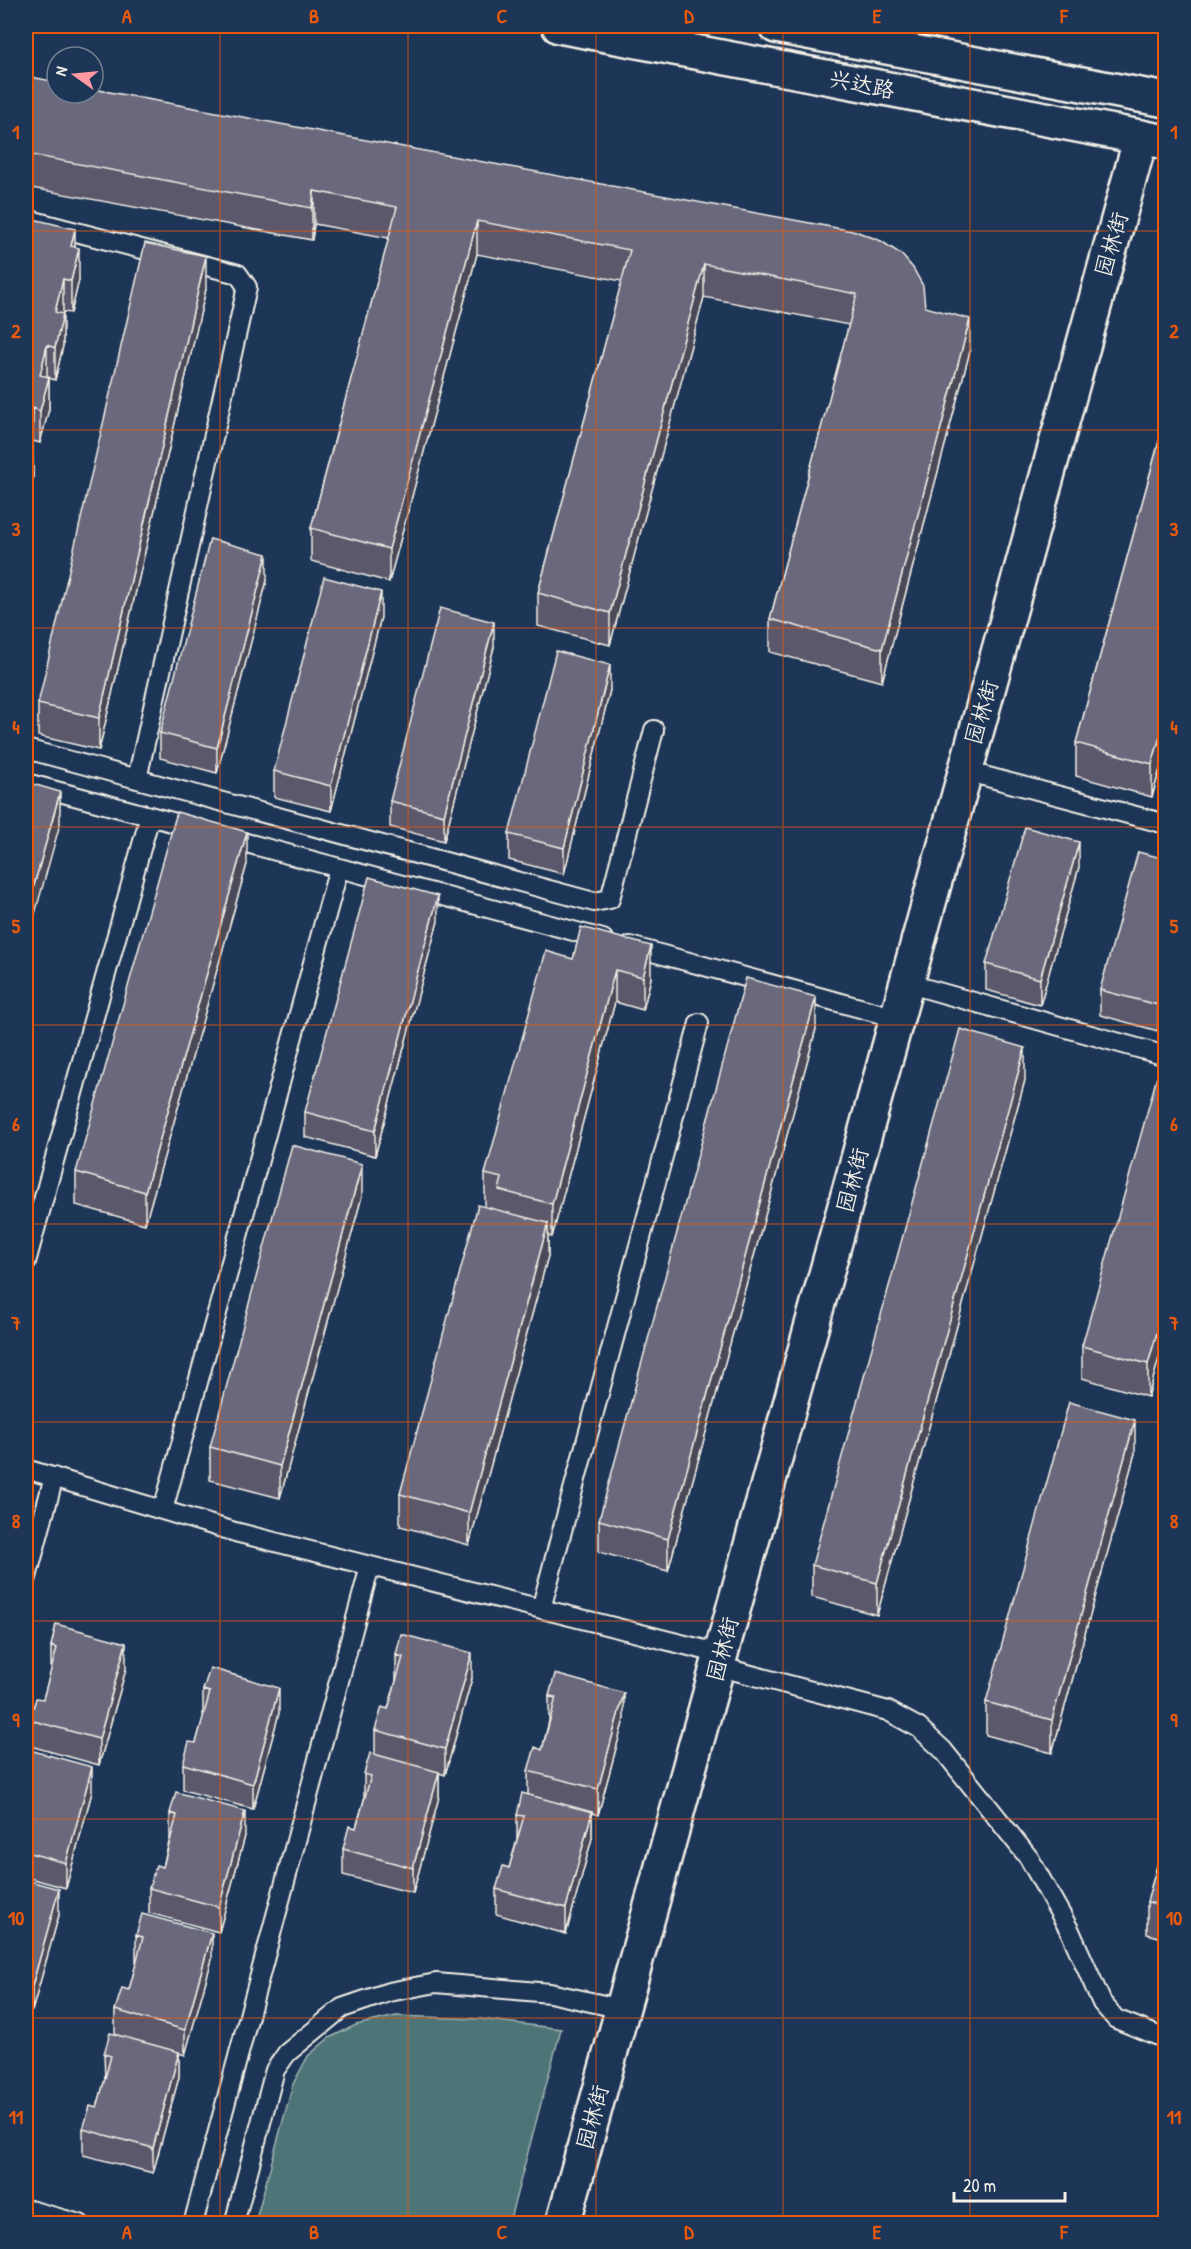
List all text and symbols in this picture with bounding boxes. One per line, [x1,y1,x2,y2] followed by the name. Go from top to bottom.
[122,2,132,29] text: A
[309,2,319,29] text: B
[497,2,508,29] text: C
[684,2,694,29] text: D
[873,2,882,29] text: E
[1059,2,1069,29] text: F
[45,45,105,105] north arrow
[827,63,897,105] street label: 兴达路
[49,64,72,78] text: N
[12,118,20,145] text: 1
[1170,118,1178,145] text: 1
[1087,208,1135,280] street label: 园林街
[11,317,21,344] text: 2
[1169,317,1179,344] text: 2
[12,515,21,542] text: 3
[1170,515,1179,542] text: 3
[957,676,1005,748] street label: 园林街
[12,713,20,740] text: 4
[1170,713,1178,740] text: 4
[12,912,21,939] text: 5
[1170,912,1179,939] text: 5
[12,1110,20,1137] text: 6
[1170,1110,1178,1137] text: 6
[829,1144,875,1216] street label: 园林街
[10,1309,21,1336] text: 7
[1168,1309,1179,1336] text: 7
[12,1507,21,1534] text: 8
[1170,1507,1179,1534] text: 8
[699,1613,745,1685] street label: 园林街
[12,1706,20,1733] text: 9
[1170,1706,1178,1733] text: 9
[8,1904,24,1931] text: 10
[1166,1904,1182,1931] text: 10
[569,2081,615,2153] street label: 园林街
[9,2103,23,2130] text: 11
[1167,2103,1181,2130] text: 11
[954,2165,1065,2203] scale bar
[963,2173,996,2198] text: 20 m
[122,2218,132,2245] text: A
[309,2218,319,2245] text: B
[497,2218,508,2245] text: C
[684,2218,694,2245] text: D
[873,2218,882,2245] text: E
[1059,2218,1069,2245] text: F

